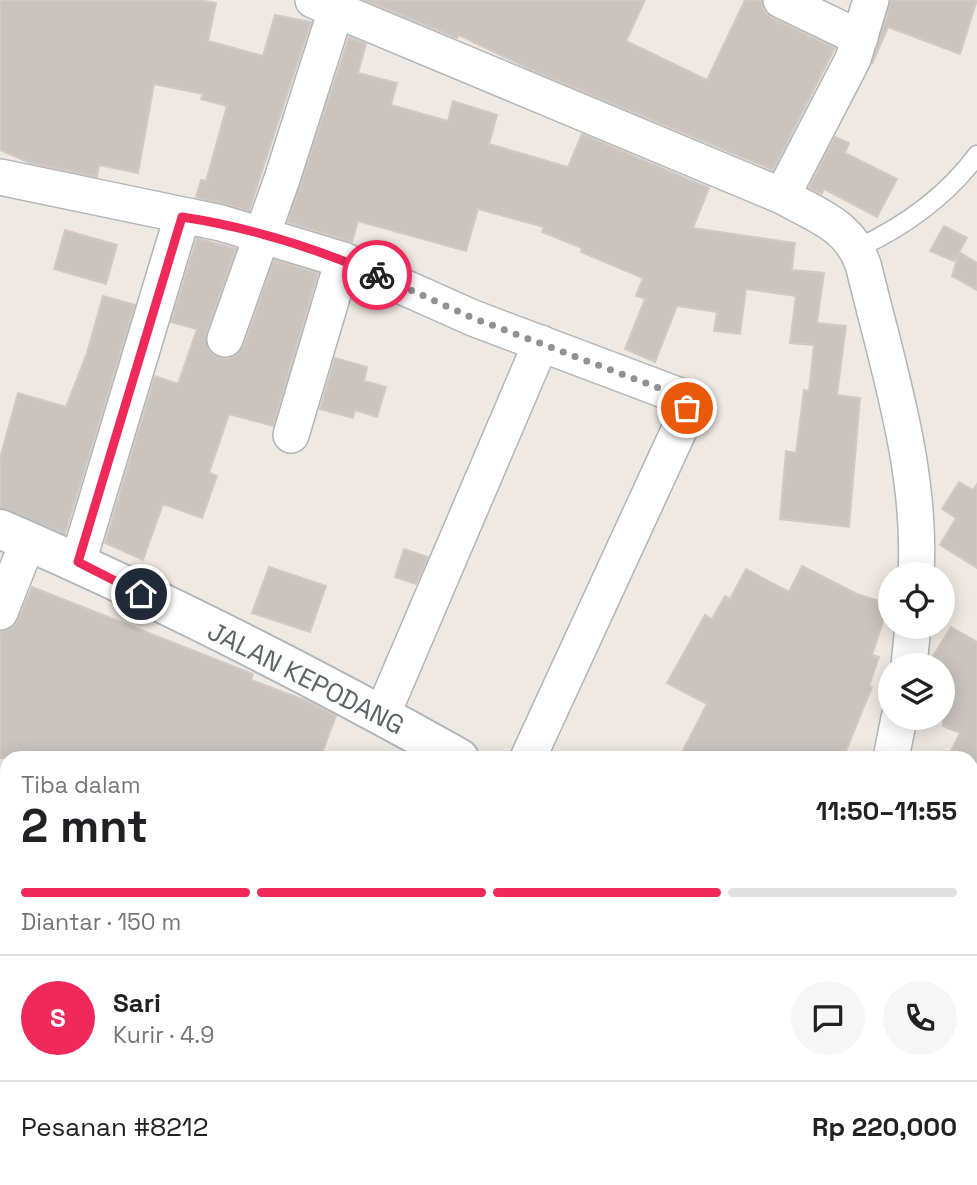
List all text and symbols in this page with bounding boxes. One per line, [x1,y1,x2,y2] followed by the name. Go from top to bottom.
[342,240,412,310] courier
[358,256,396,294] icon: bike
[657,378,717,438] pin
[668,389,706,427] icon: bag
[878,562,955,730] map controls
[878,562,955,639] button: locate
[111,564,171,624] pin
[122,575,160,613] icon: home
[202,614,410,742] street label: JALAN KEPODANG
[878,653,955,730] button: layers
[21,770,141,800] text: Tiba dalam
[816,794,957,828] text: 11:50–11:55
[21,797,148,855] text: 2 mnt
[21,907,181,937] text: Diantar · 150 m
[791,981,865,1055] button: chat
[883,981,957,1055] button: phone
[113,986,161,1020] text: Sari
[50,1001,66,1035] text: S
[113,1020,214,1050] text: Kurir · 4.9
[21,1110,208,1144] text: Pesanan #8212
[812,1110,957,1144] text: Rp 220,000

